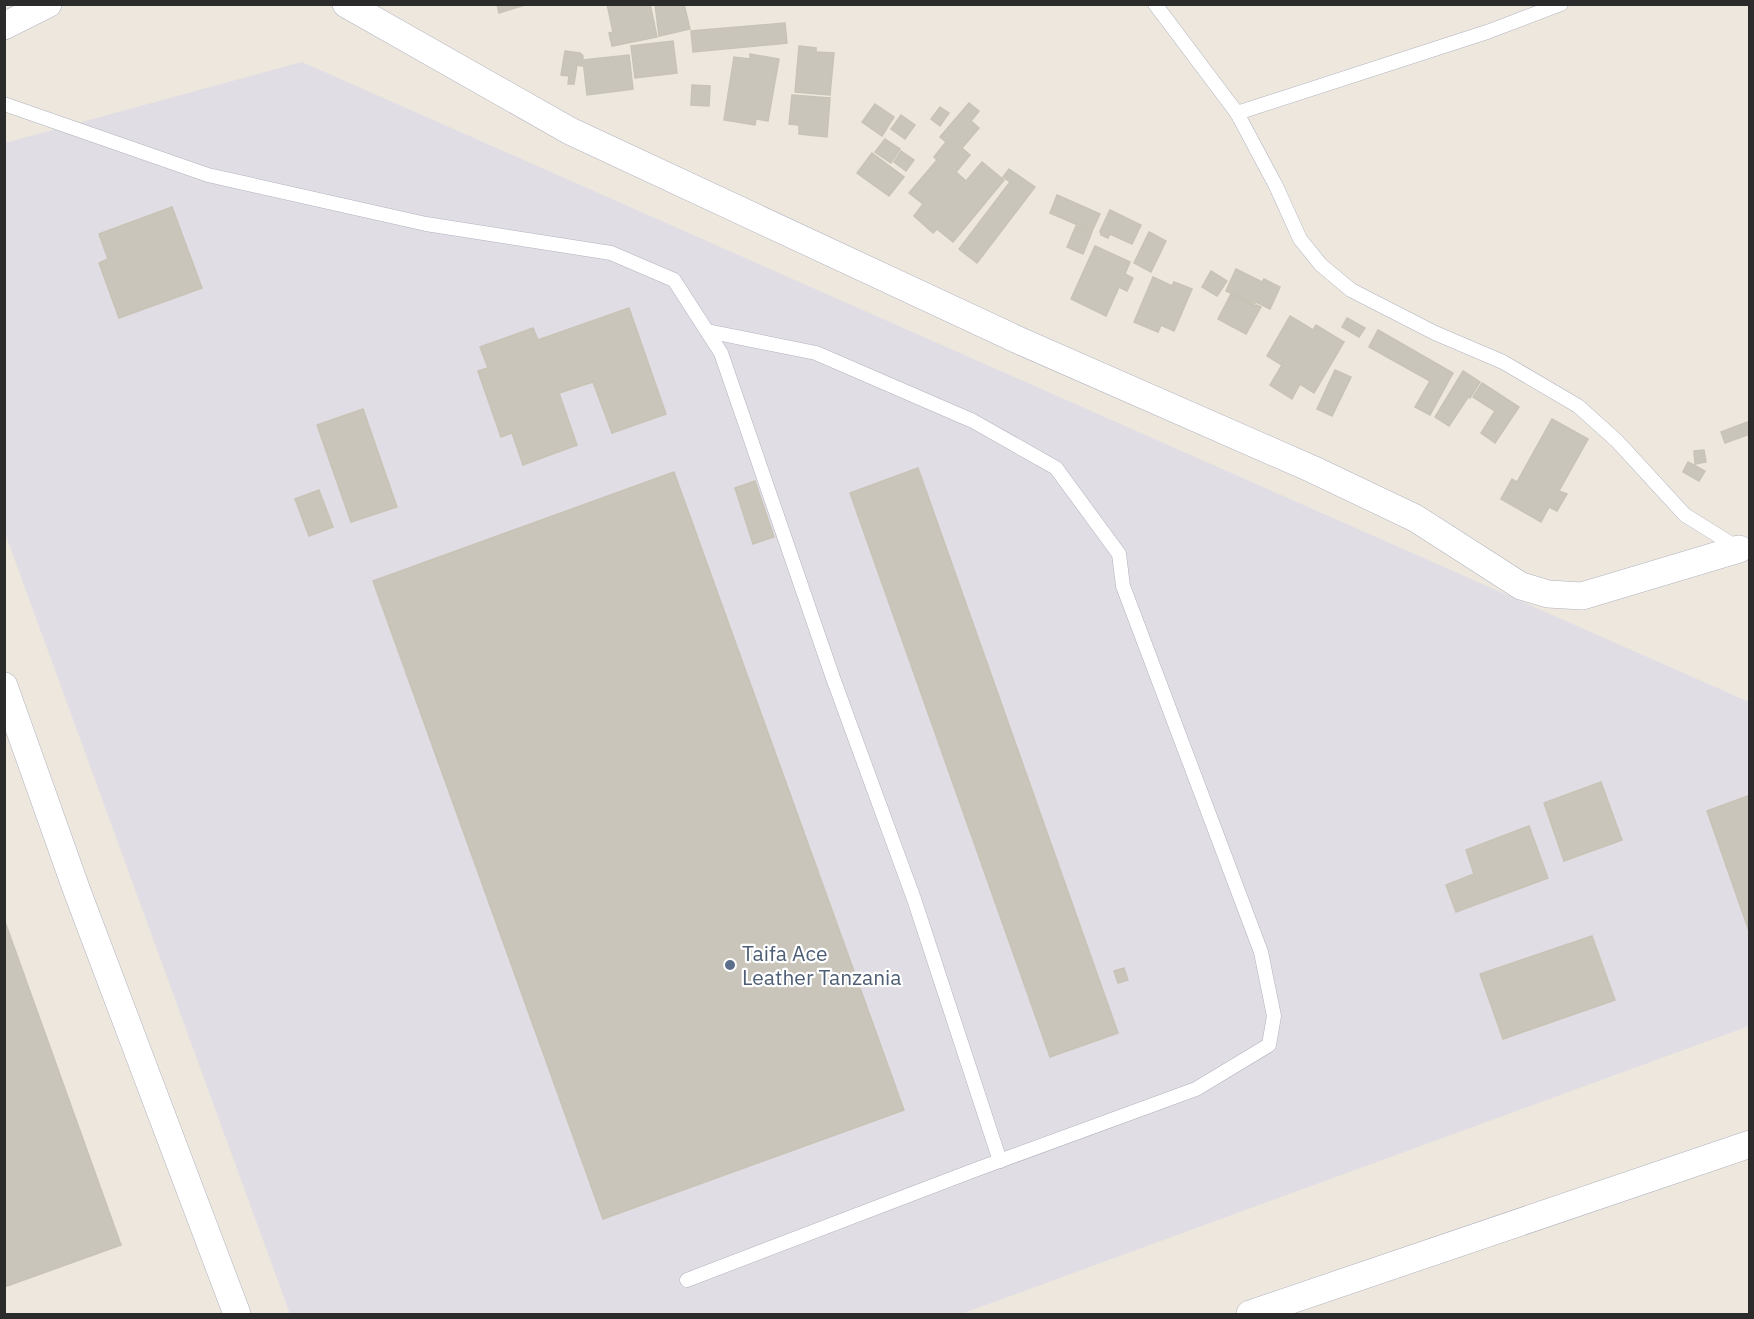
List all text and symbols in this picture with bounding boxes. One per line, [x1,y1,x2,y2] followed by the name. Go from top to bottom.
[742,939,902,991] place label: Taifa Ace Leather Tanzania
[723,958,737,972] marker: Taifa Ace Leather Tanzania

